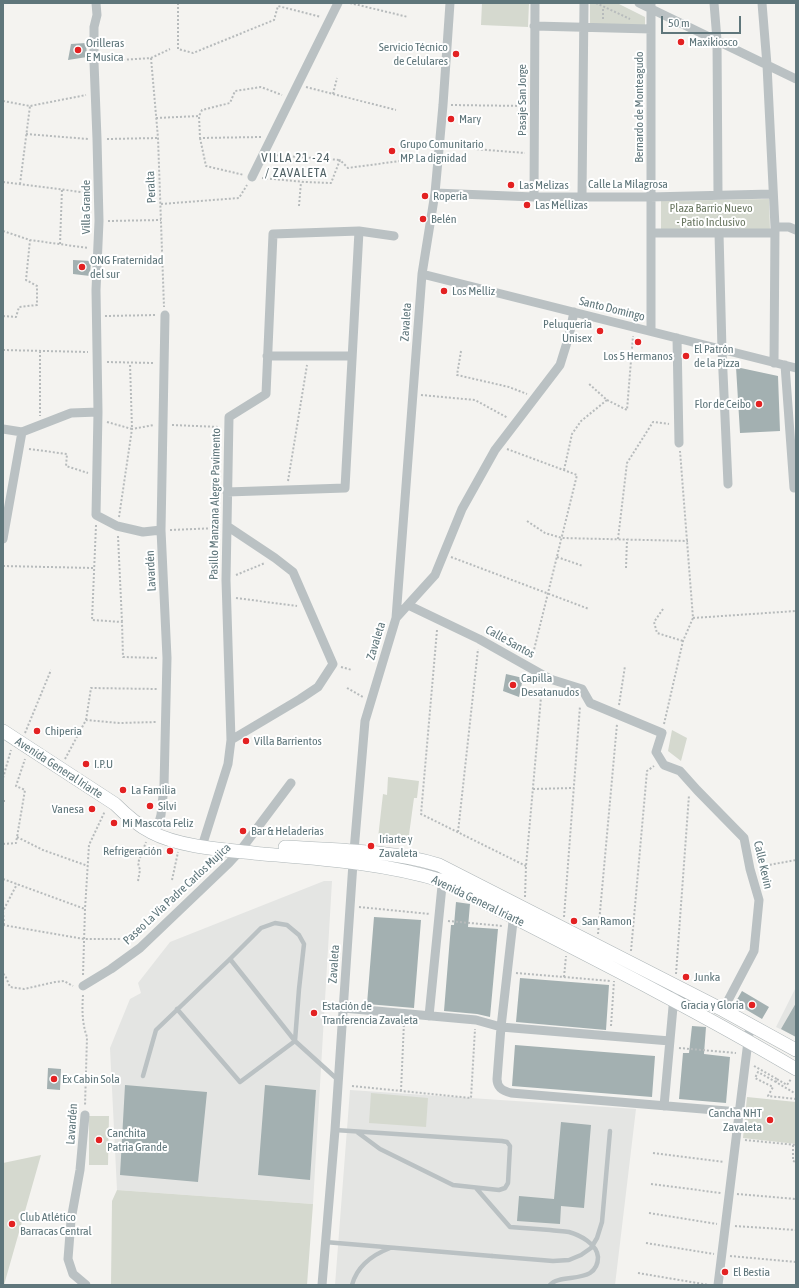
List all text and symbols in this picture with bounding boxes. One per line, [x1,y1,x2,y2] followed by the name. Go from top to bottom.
[663,8,743,34] scale bar
[668,16,690,30] text: 50 m
[689,35,738,49] place label: Maxikiosco
[86,36,124,64] place label: Orilleras E Musica
[676,37,686,47] marker: Maxikiosco
[379,40,448,68] place label: Servicio Técnico de Celulares
[73,45,83,55] marker: Orilleras E Musica
[451,49,461,59] marker: Servicio Técnico de Celulares
[632,51,646,163] street label: Bernardo de Monteagudo
[515,64,529,136] street label: Pasaje San Jorge
[459,112,481,126] place label: Mary
[446,114,456,124] marker: Mary
[400,137,484,165] place label: Grupo Comunitario MP La dignidad
[387,146,397,156] marker: Grupo Comunitario MP La dignidad
[261,150,331,181] district label: VILLA 21 -24 / ZAVALETA
[143,170,159,204] street label: Peralta
[588,177,668,191] street label: Calle La Milagrosa
[519,178,569,192] place label: Las Melizas
[79,180,93,234] street label: Villa Grande
[506,180,516,190] marker: Las Melizas
[433,189,468,203] place label: Ropería
[420,191,430,201] marker: Ropería
[535,198,588,212] place label: Las Mellizas
[522,200,532,210] marker: Las Mellizas
[669,201,753,229] park label: Plaza Barrio Nuevo - Patio Inclusivo
[431,212,456,226] place label: Belén
[418,214,428,224] marker: Belén
[90,253,163,281] place label: ONG Fraternidad del sur
[77,262,87,272] marker: ONG Fraternidad del sur
[452,284,495,298] place label: Los Melliz
[439,286,449,296] marker: Los Melliz
[578,294,646,324] street label: Santo Domingo
[397,302,415,342] street label: Zavaleta
[543,317,592,345] place label: Peluquería Unisex
[595,326,605,336] marker: Peluquería Unisex
[633,337,643,347] marker: Los 5 Hermanos
[694,342,740,370] place label: El Patrón de la Pizza
[603,349,673,363] place label: Los 5 Hermanos
[681,351,691,361] marker: El Patrón de la Pizza
[695,397,751,411] place label: Flor de Ceibo
[754,399,764,409] marker: Flor de Ceibo
[206,428,224,580] street label: Pasillo Manzana Alegre Pavimento
[143,550,159,592] street label: Lavardén
[363,620,389,662] street label: Zavaleta
[483,623,537,661] street label: Calle Santos
[521,671,579,699] place label: Capilla Desatanudos
[508,680,518,690] marker: Capilla Desatanudos
[45,724,82,738] place label: Chiperia
[32,726,42,736] marker: Chiperia
[12,734,106,802] street label: Avenida General Iriarte
[254,734,322,748] place label: Villa Barrientos
[241,736,251,746] marker: Villa Barrientos
[94,757,113,771] place label: I.P.U
[81,759,91,769] marker: I.P.U
[131,783,176,797] place label: La Familia
[118,785,128,795] marker: La Familia
[158,799,177,813] place label: Silvi
[145,801,155,811] marker: Silvi
[52,802,84,816] place label: Vanesa
[87,804,97,814] marker: Vanesa
[122,816,193,830] place label: Mi Mascota Feliz
[109,818,119,828] marker: Mi Mascota Feliz
[251,824,324,838] place label: Bar & Heladerías
[238,826,248,836] marker: Bar & Heladerías
[379,832,418,860] place label: Iriarte y Zavaleta
[120,840,234,948] street label: Paseo La Vía Padre Carlos Mujica
[750,840,776,890] street label: Calle Kevin
[366,841,376,851] marker: Iriarte y Zavaleta
[103,844,162,858] place label: Refrigeración
[165,846,175,856] marker: Refrigeración
[429,872,527,930] street label: Avenida General Iriarte
[582,914,632,928] place label: San Ramon
[569,916,579,926] marker: San Ramon
[325,944,343,984] street label: Zavaleta
[694,970,720,984] place label: Junka
[681,972,691,982] marker: Junka
[681,998,744,1012] place label: Gracia y Gloria
[322,999,418,1027] place label: Estación de Tranferencia Zavaleta
[747,1000,757,1010] marker: Gracia y Gloria
[309,1008,319,1018] marker: Estación de Tranferencia Zavaleta
[62,1072,120,1086] place label: Ex Cabin Sola
[49,1074,59,1084] marker: Ex Cabin Sola
[63,1103,81,1145] street label: Lavardén
[708,1106,762,1134] place label: Cancha NHT Zavaleta
[765,1115,775,1125] marker: Cancha NHT Zavaleta
[107,1126,167,1154] place label: Canchita Patria Grande
[94,1135,104,1145] marker: Canchita Patria Grande
[20,1210,92,1238] place label: Club Atlético Barracas Central
[7,1219,17,1229] marker: Club Atlético Barracas Central
[733,1265,770,1279] place label: El Bestia
[720,1267,730,1277] marker: El Bestia

